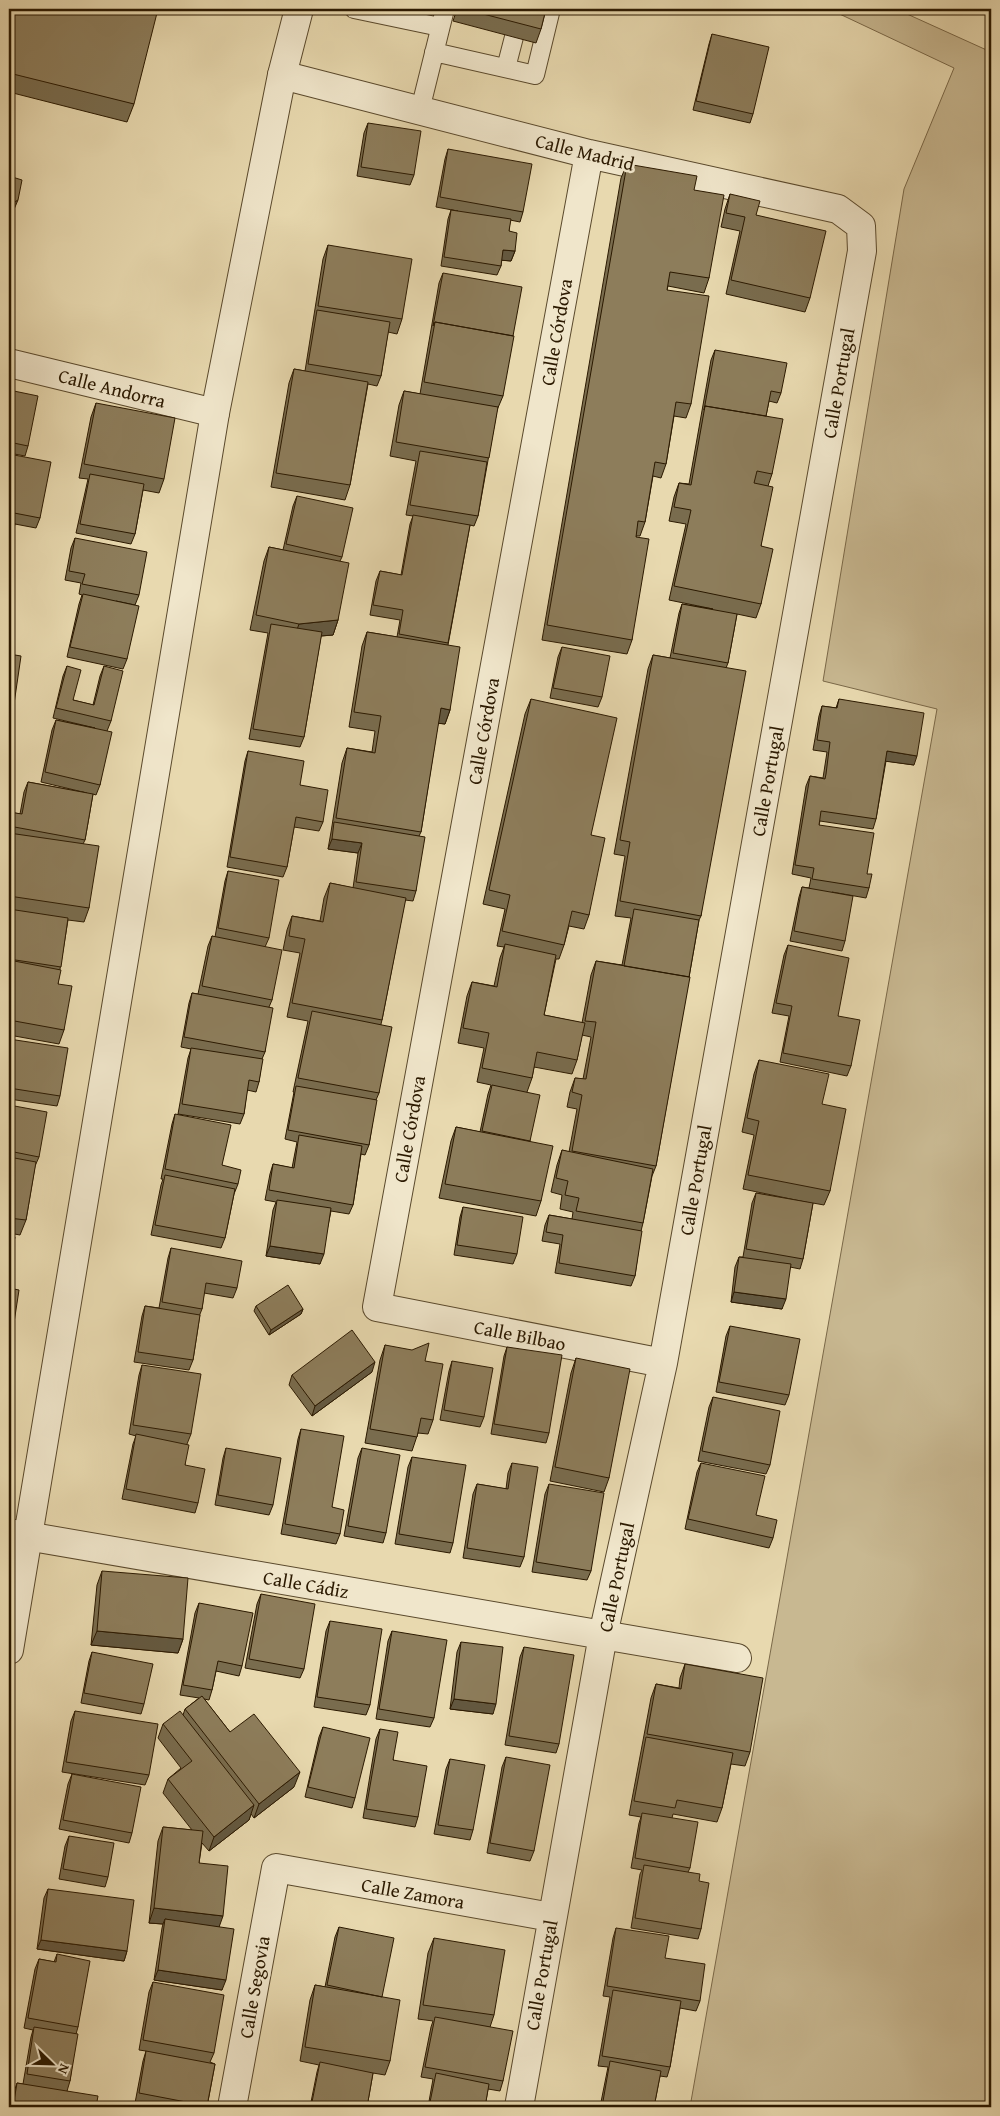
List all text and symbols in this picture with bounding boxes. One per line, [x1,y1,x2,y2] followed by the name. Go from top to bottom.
[533,126,638,178] street label: Calle Madrid
[533,276,579,388] street label: Calle Córdova
[815,326,861,440] street label: Calle Portugal
[55,361,169,415] street label: Calle Andorra
[460,675,506,787] street label: Calle Córdova
[744,724,790,838] street label: Calle Portugal
[386,1073,432,1185] street label: Calle Córdova
[672,1123,718,1237] street label: Calle Portugal
[472,1312,568,1358] street label: Calle Bilbao
[591,1520,641,1634] street label: Calle Portugal
[261,1563,351,1605] street label: Calle Cádiz
[359,1870,467,1916] street label: Calle Zamora
[518,1918,564,2032] street label: Calle Portugal
[231,1933,277,2041] street label: Calle Segovia
[28,2038,78,2088] north arrow
[53,2061,75,2078] text: N

